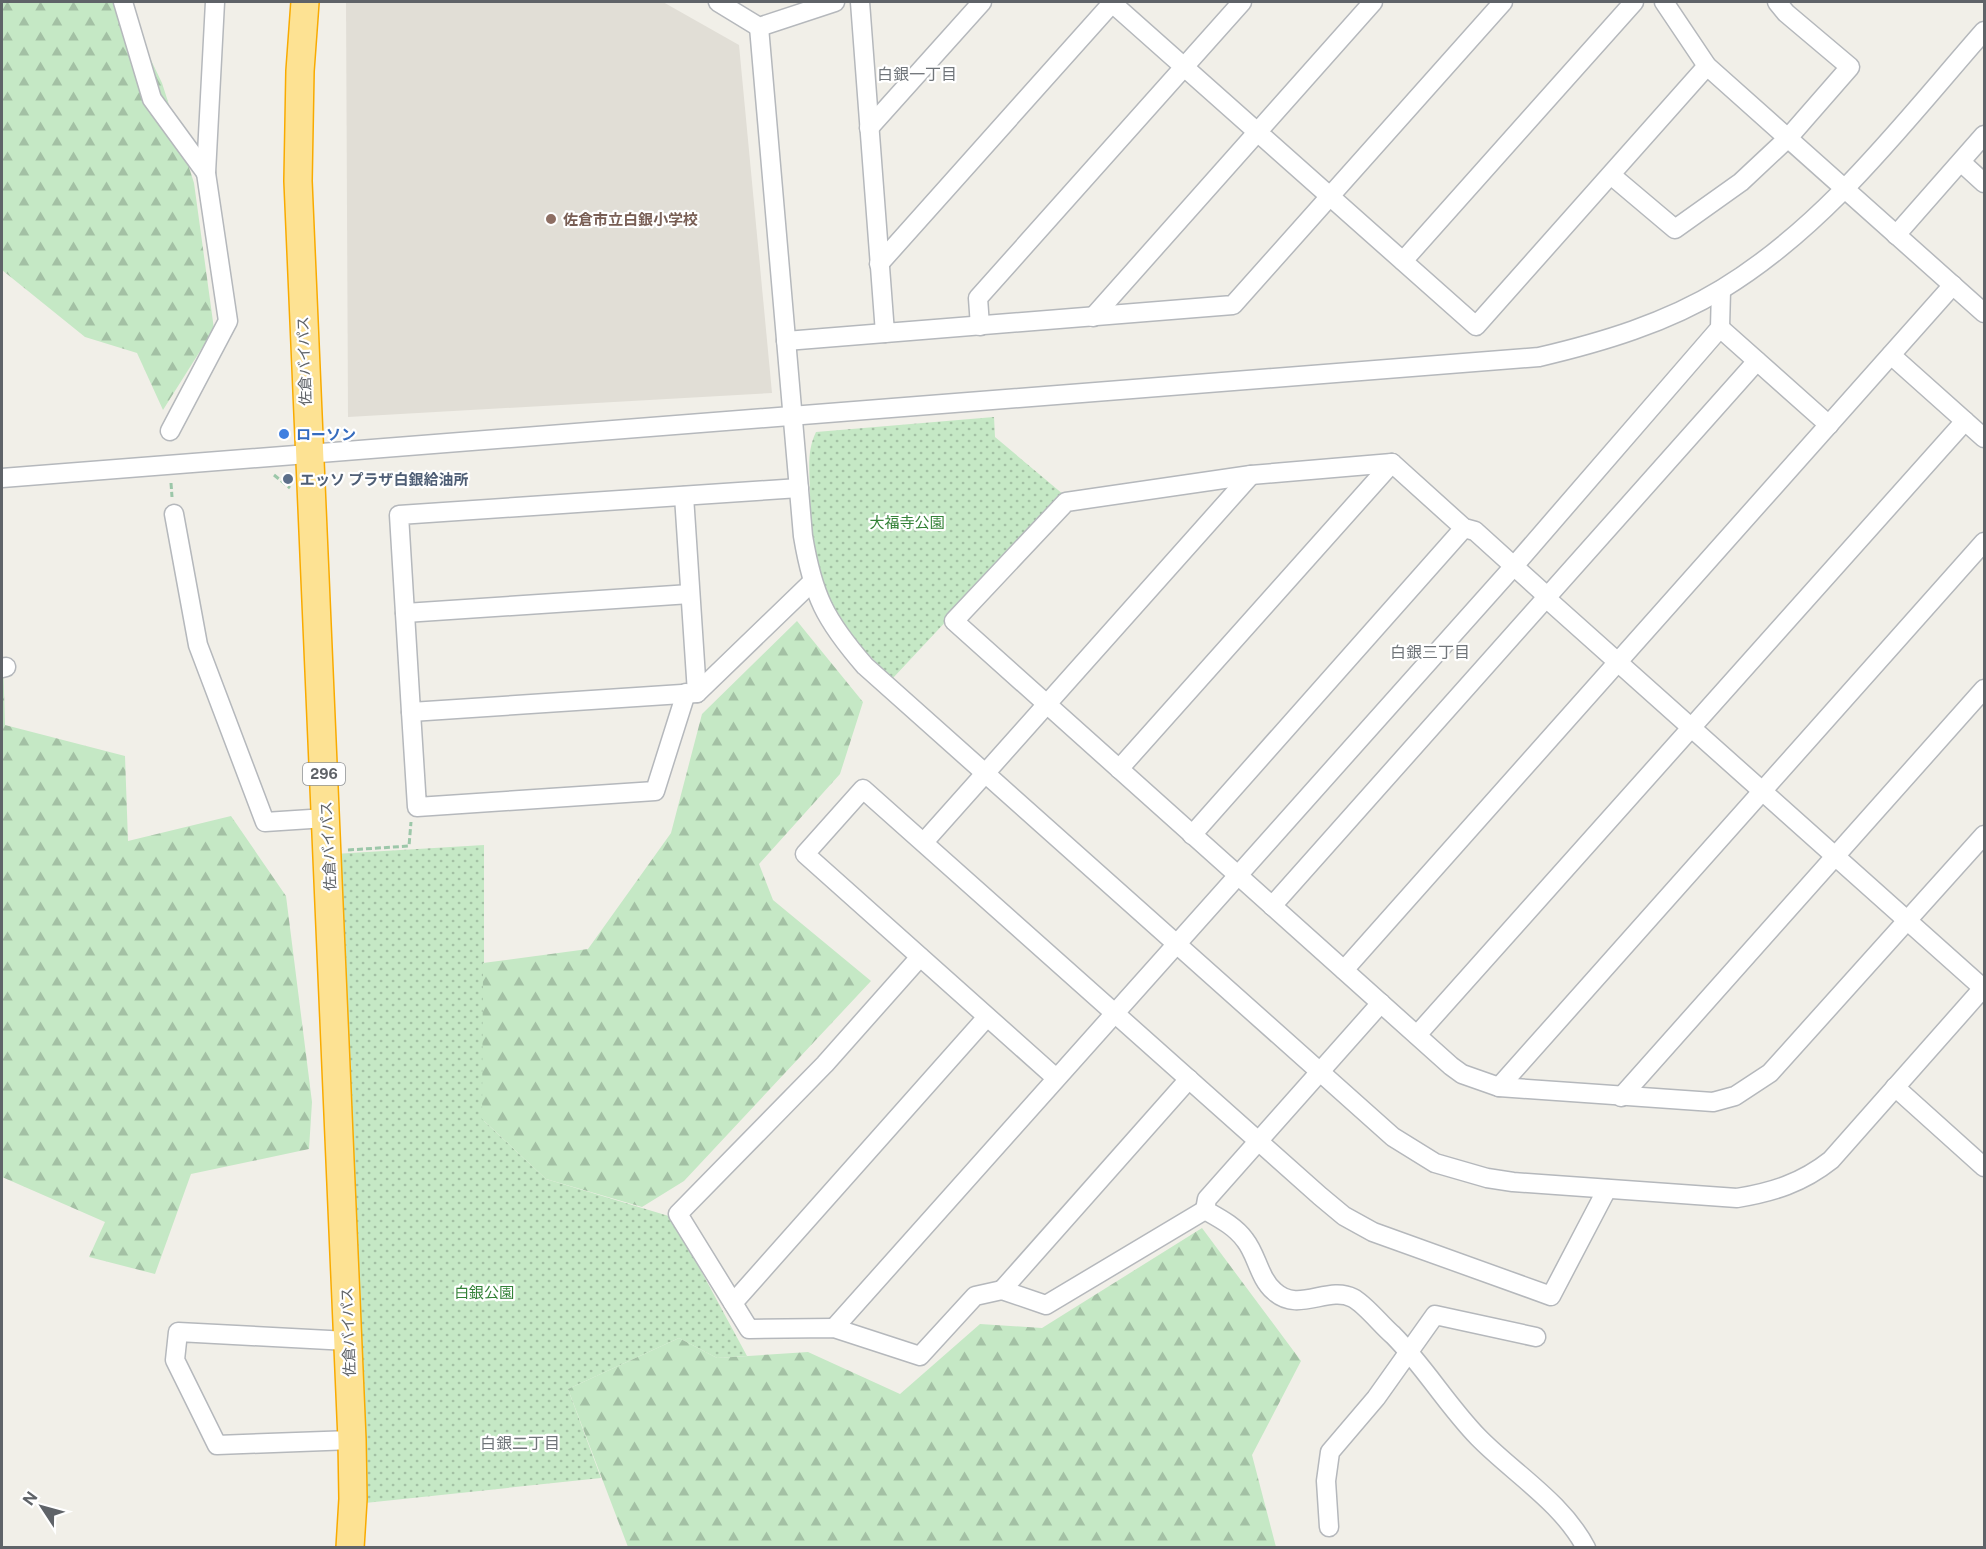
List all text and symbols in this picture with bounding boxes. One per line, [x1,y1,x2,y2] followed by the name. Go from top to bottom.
[877,65,957,84] district label: 白銀一丁目
[563,211,698,228] place label: 佐倉市立白銀小学校
[544,212,558,226] marker: 佐倉市立白銀小学校
[294,316,314,406] street label: 佐倉バイパス
[296,426,356,443] place label: ローソン
[277,427,291,441] marker: ローソン
[300,471,468,488] place label: エッソ プラザ白銀給油所
[281,472,295,486] marker: エッソ プラザ白銀給油所
[869,514,945,531] park label: 大福寺公園
[1390,643,1470,662] district label: 白銀三丁目
[303,763,345,785] road number: 296
[317,801,339,891] street label: 佐倉バイパス
[454,1284,514,1301] park label: 白銀公園
[338,1287,358,1377] street label: 佐倉バイパス
[480,1434,560,1453] district label: 白銀二丁目
[12,1477,72,1537] north arrow
[19,1488,42,1509] text: N

